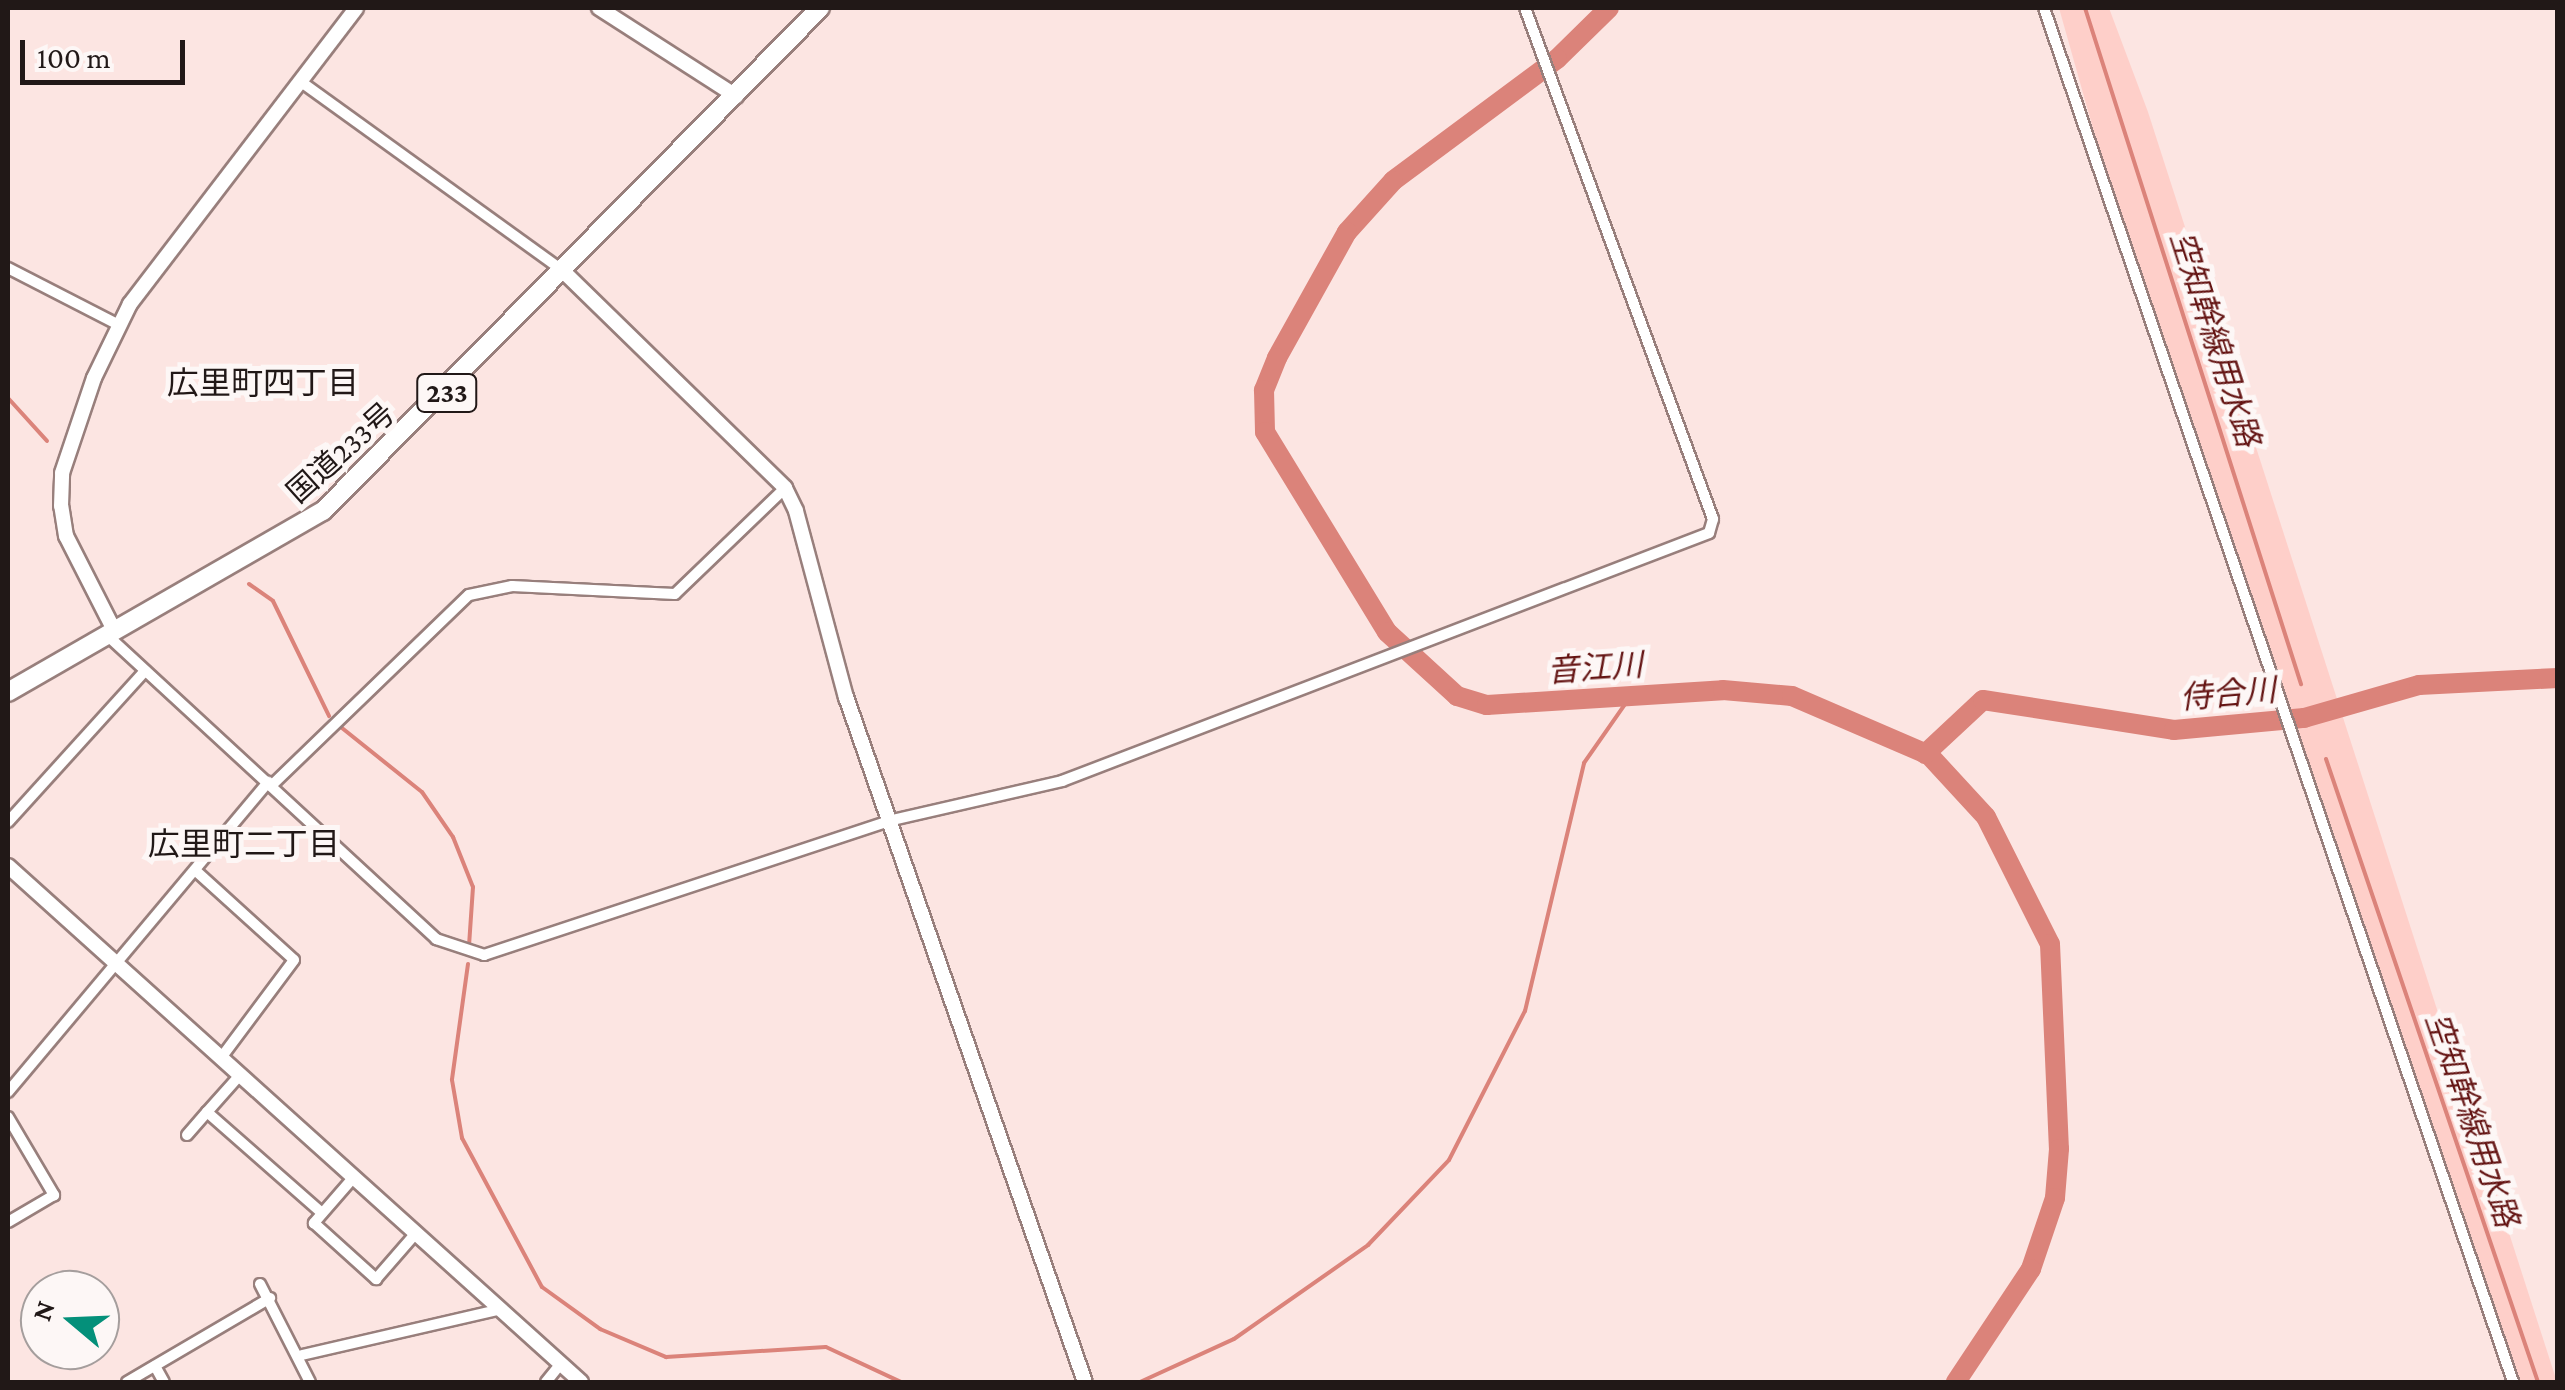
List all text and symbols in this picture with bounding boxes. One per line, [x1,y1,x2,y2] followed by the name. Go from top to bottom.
[25,20,190,82] scale bar
[37,41,111,74] text: 100 m
[2162,227,2268,451] water label: 空知幹線用水路
[167,364,359,402] district label: 広里町四丁目
[414,370,480,416] road number: 233
[280,395,402,511] street label: 国道233号
[1546,645,1644,691] water label: 音江川
[2179,671,2277,717] water label: 侍合川
[148,825,340,863] district label: 広里町二丁目
[2417,1008,2527,1232] water label: 空知幹線用水路
[20,1270,120,1370] north arrow
[25,1297,61,1325] text: N

